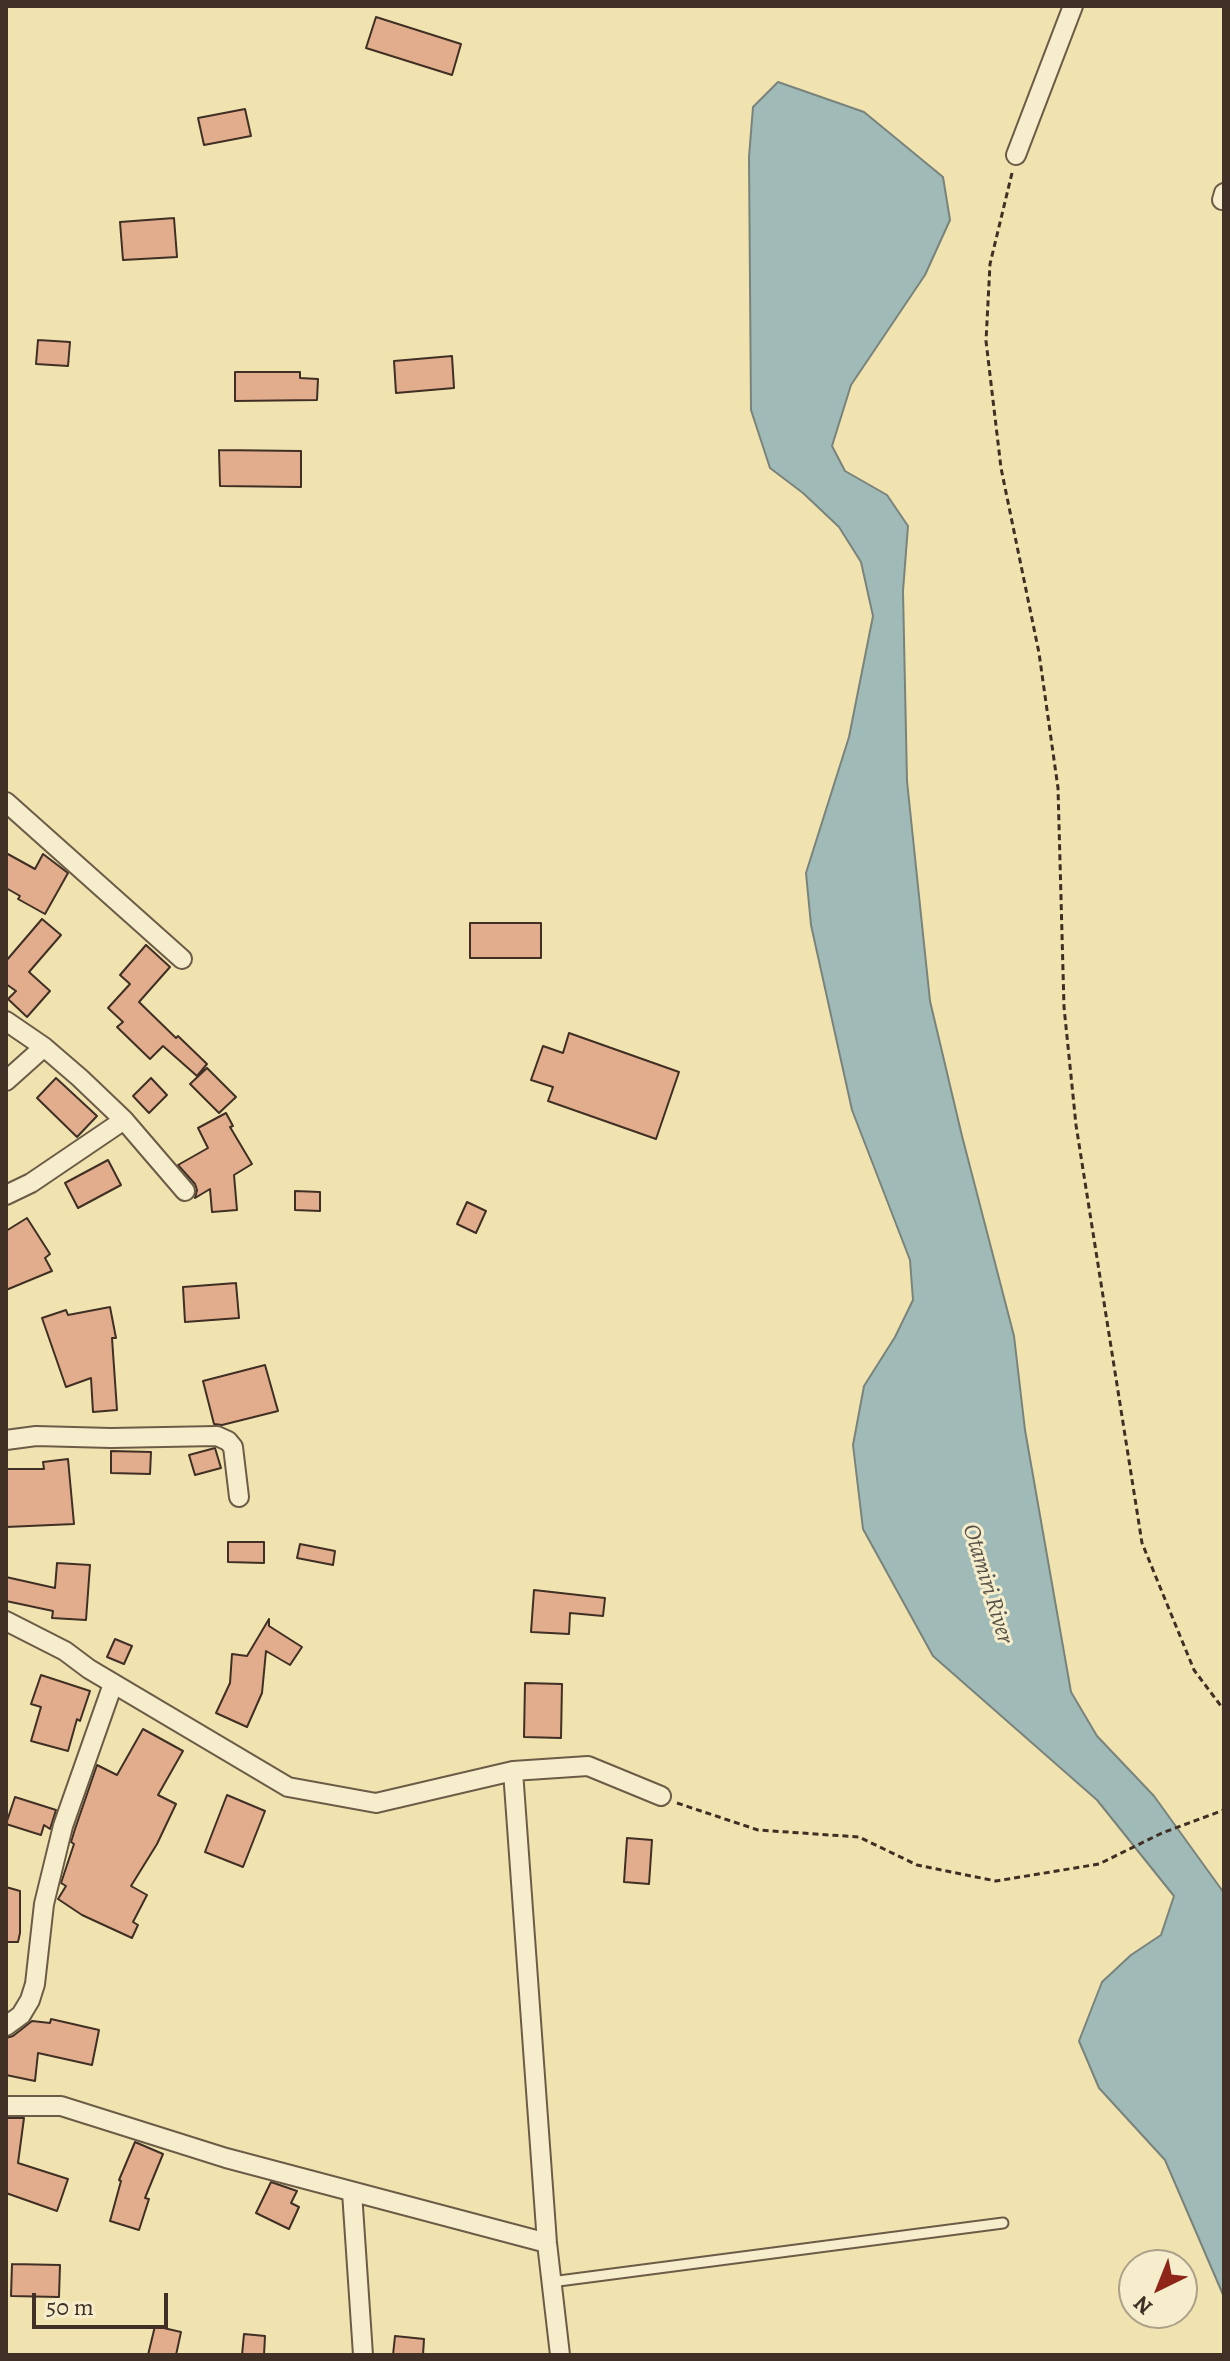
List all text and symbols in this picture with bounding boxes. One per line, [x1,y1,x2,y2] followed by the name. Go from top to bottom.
[955,1521,1019,1647] water label: Otamiri River
[1118,2249,1198,2329] north arrow
[36,2277,172,2327] scale bar
[1127,2289,1159,2322] text: N
[46,2291,94,2323] text: 50 m

